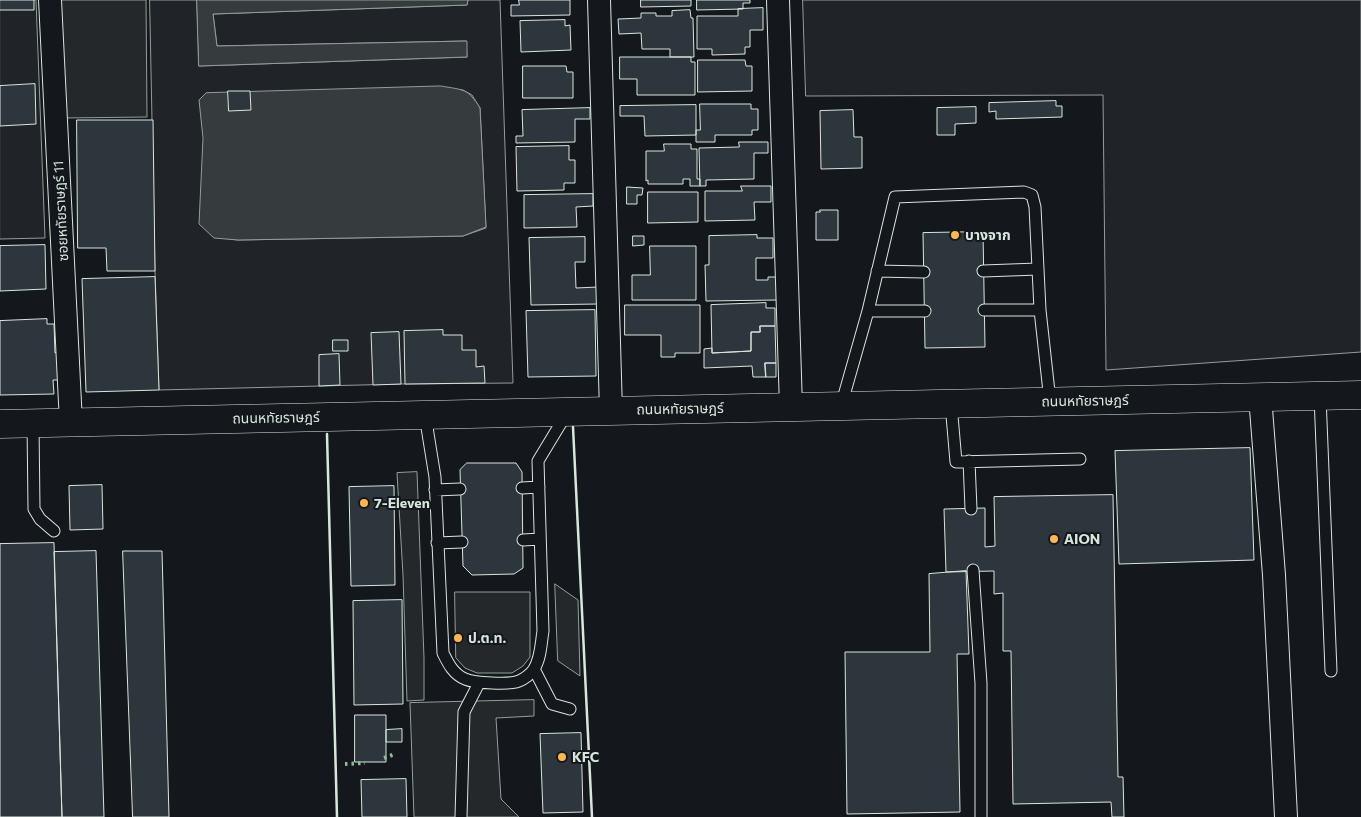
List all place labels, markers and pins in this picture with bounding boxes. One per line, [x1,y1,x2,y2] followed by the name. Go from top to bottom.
[965,227,1011,243] place label: บางจาก
[949,229,961,241] marker: บางจาก
[374,495,430,511] place label: 7-Eleven
[358,497,370,509] marker: 7-Eleven
[1064,531,1100,547] place label: AION
[1048,533,1060,545] marker: AION
[468,630,506,646] place label: ป.ต.ท.
[452,632,464,644] marker: ป.ต.ท.
[572,749,599,765] place label: KFC
[556,751,568,763] marker: KFC

